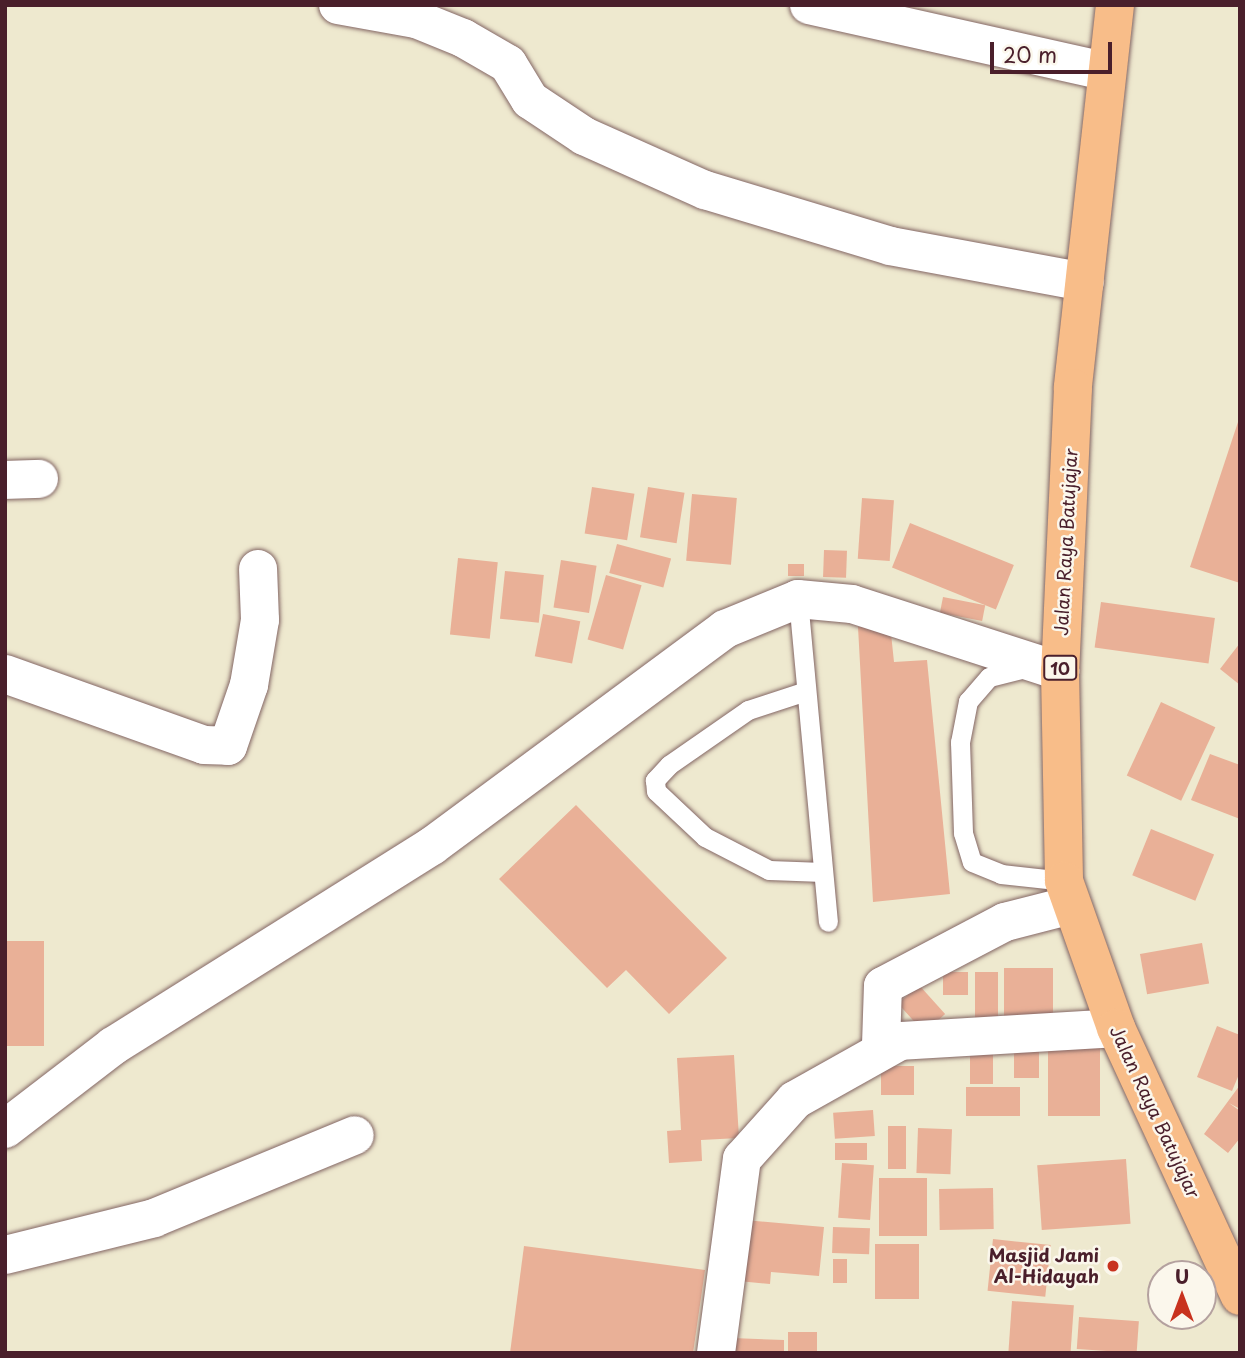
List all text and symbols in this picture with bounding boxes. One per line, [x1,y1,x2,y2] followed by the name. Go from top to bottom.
[993,28,1116,72] scale bar
[1003,38,1057,70] text: 20 m
[1050,448,1082,636] street label: Jalan Raya Batujajar
[1042,656,1078,680] road number: 10
[1106,1023,1204,1201] street label: Jalan Raya Batujajar
[988,1245,1099,1288] place label: Masjid Jami Al-Hidayah
[1105,1258,1121,1274] marker: Masjid Jami Al-Hidayah
[1147,1260,1217,1330] north arrow
[1175,1262,1189,1290] text: U

